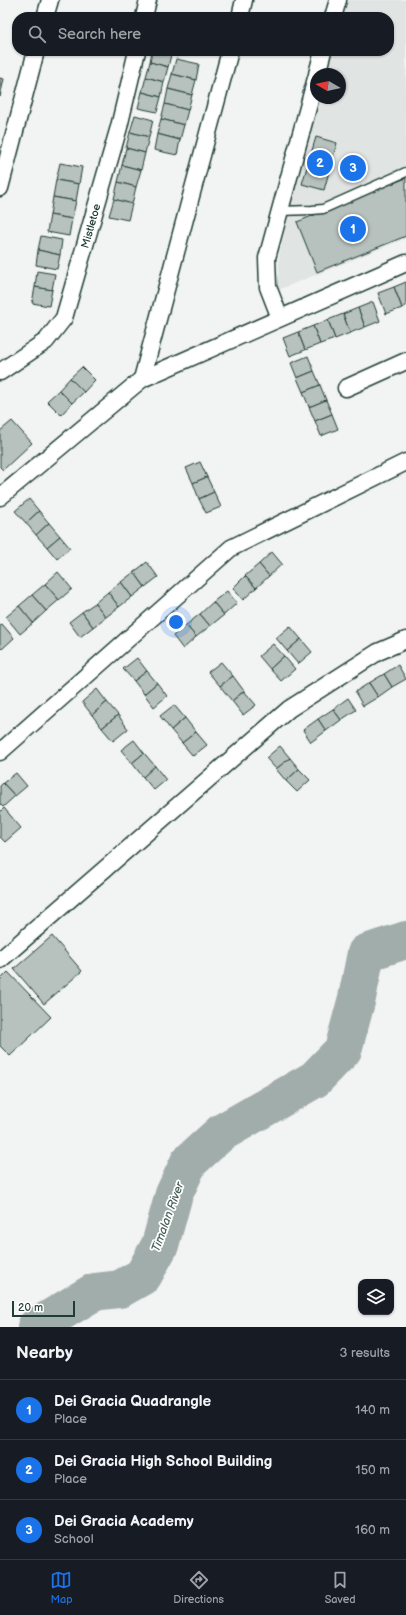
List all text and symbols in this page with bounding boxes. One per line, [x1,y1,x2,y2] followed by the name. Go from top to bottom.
[12,12,394,56] search box
[26,23,48,45] icon: search
[58,25,141,44] text: Search here
[310,68,346,104] north arrow
[307,148,333,178] pin: 2
[340,153,366,183] pin: 3
[78,202,104,250] street label: Mistletoe
[340,214,366,244] pin: 1
[166,612,186,632] your location
[148,1179,188,1254] water label: Timalan River
[358,1279,394,1315] map controls
[358,1279,394,1315] button: layers
[12,1299,75,1318] scale bar
[18,1301,43,1314] text: 20 m
[16,1343,73,1363] text: Nearby
[339,1345,390,1361] text: 3 results
[54,1392,211,1411] text: Dei Gracia Quadrangle
[26,1402,32,1418] text: 1
[355,1402,390,1418] text: 140 m
[54,1411,87,1427] text: Place
[54,1452,272,1471] text: Dei Gracia High School Building
[25,1462,33,1478] text: 2
[356,1462,390,1478] text: 150 m
[54,1471,87,1487] text: Place
[54,1512,194,1531] text: Dei Gracia Academy
[25,1522,33,1538] text: 3
[355,1522,390,1538] text: 160 m
[54,1531,94,1547] text: School
[50,1569,73,1606] tab: Map
[173,1569,224,1606] tab: Directions
[325,1569,356,1606] tab: Saved

